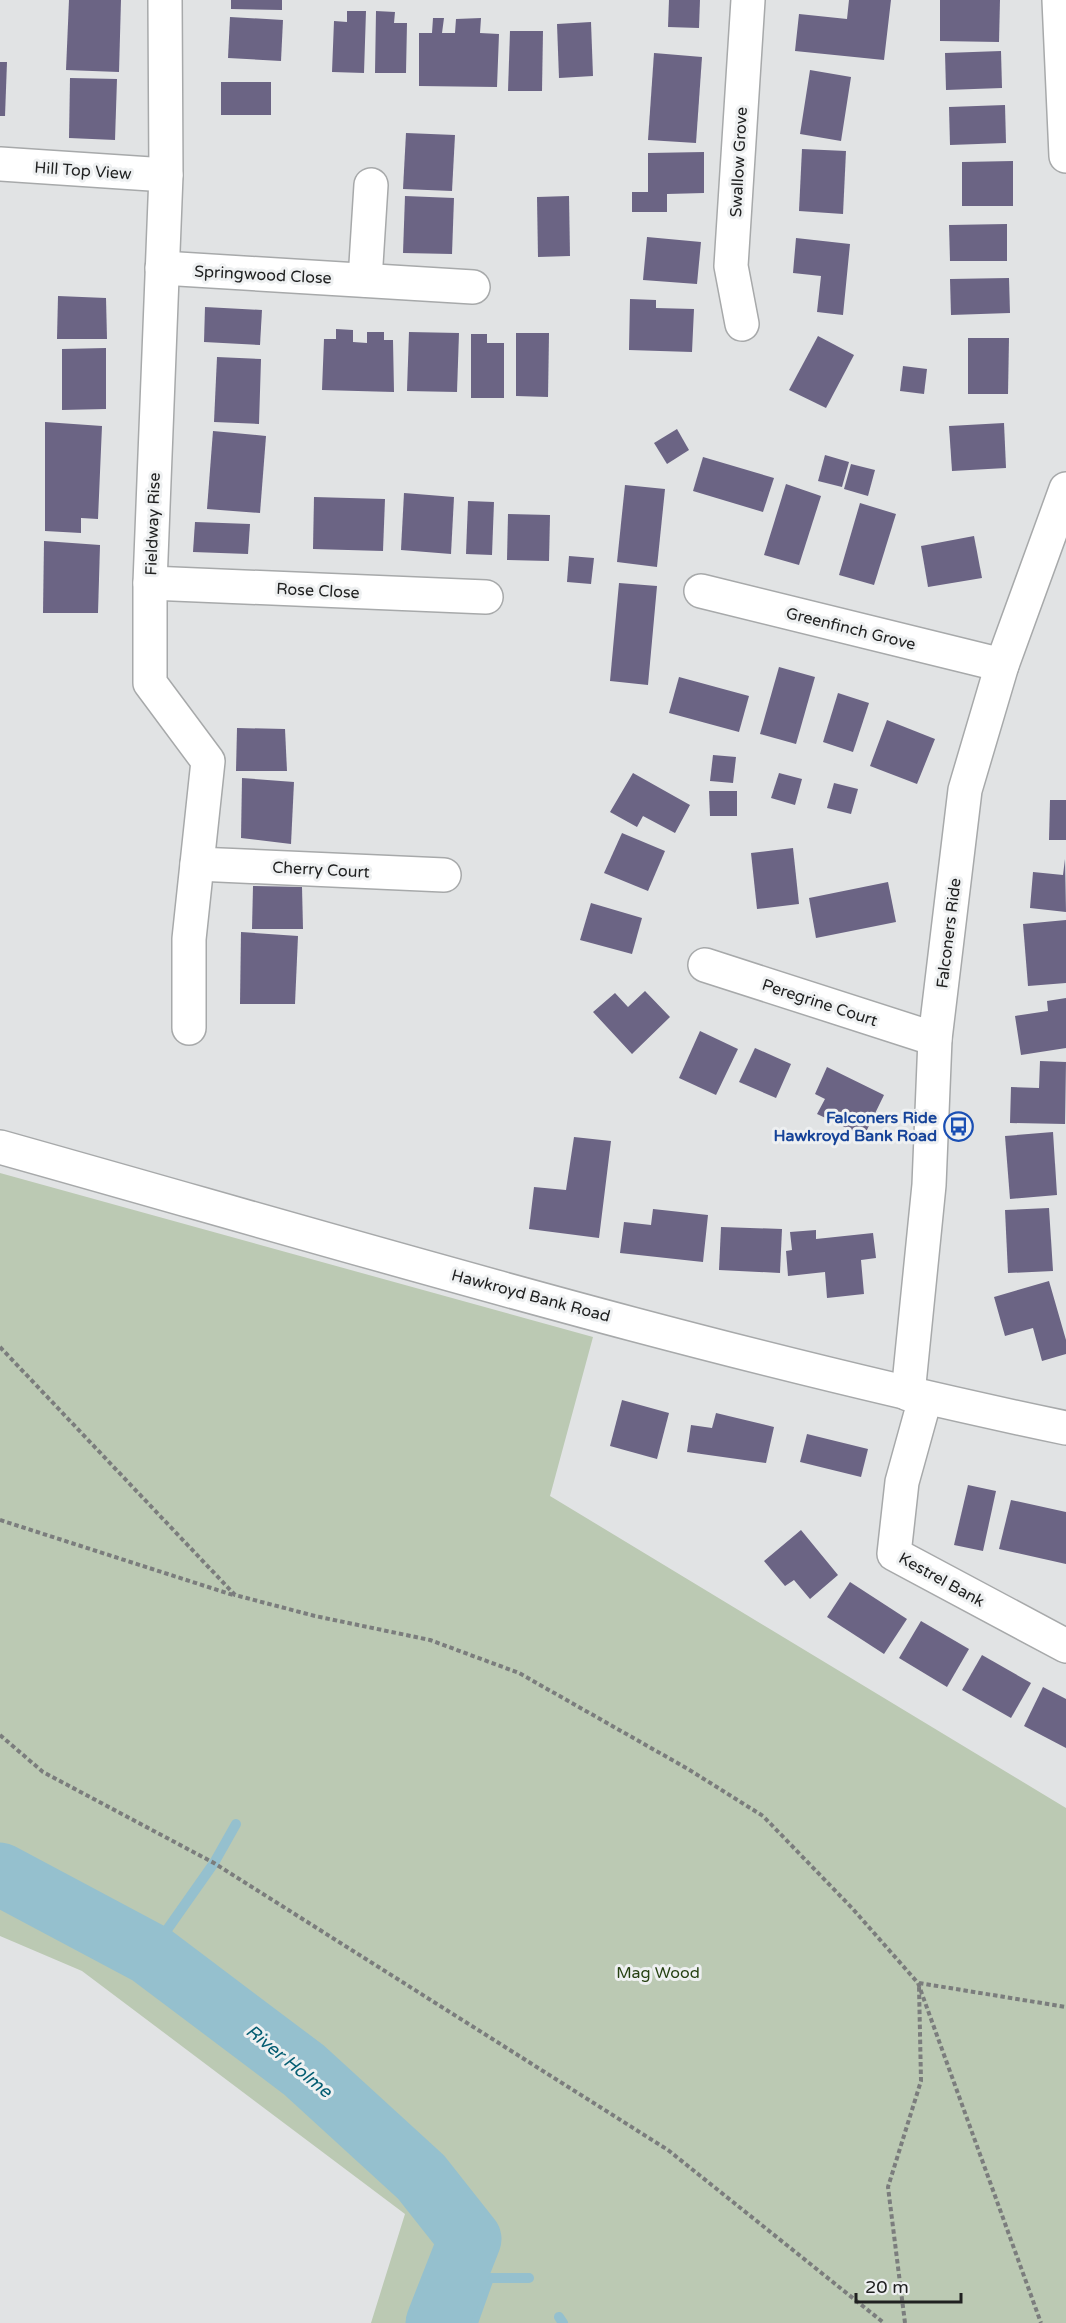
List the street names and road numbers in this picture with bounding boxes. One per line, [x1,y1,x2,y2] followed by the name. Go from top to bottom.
[726,106,752,218] street label: Swallow Grove
[34,158,132,184] street label: Hill Top View
[194,261,332,289] street label: Springwood Close
[141,472,165,576] street label: Fieldway Rise
[276,579,360,603] street label: Rose Close
[784,603,918,655] street label: Greenfinch Grove
[272,857,370,883] street label: Cherry Court
[932,877,966,989] street label: Falconers Ride
[759,975,880,1031] street label: Peregrine Court
[449,1265,612,1327] street label: Hawkroyd Bank Road
[895,1548,988,1612] street label: Kestrel Bank

